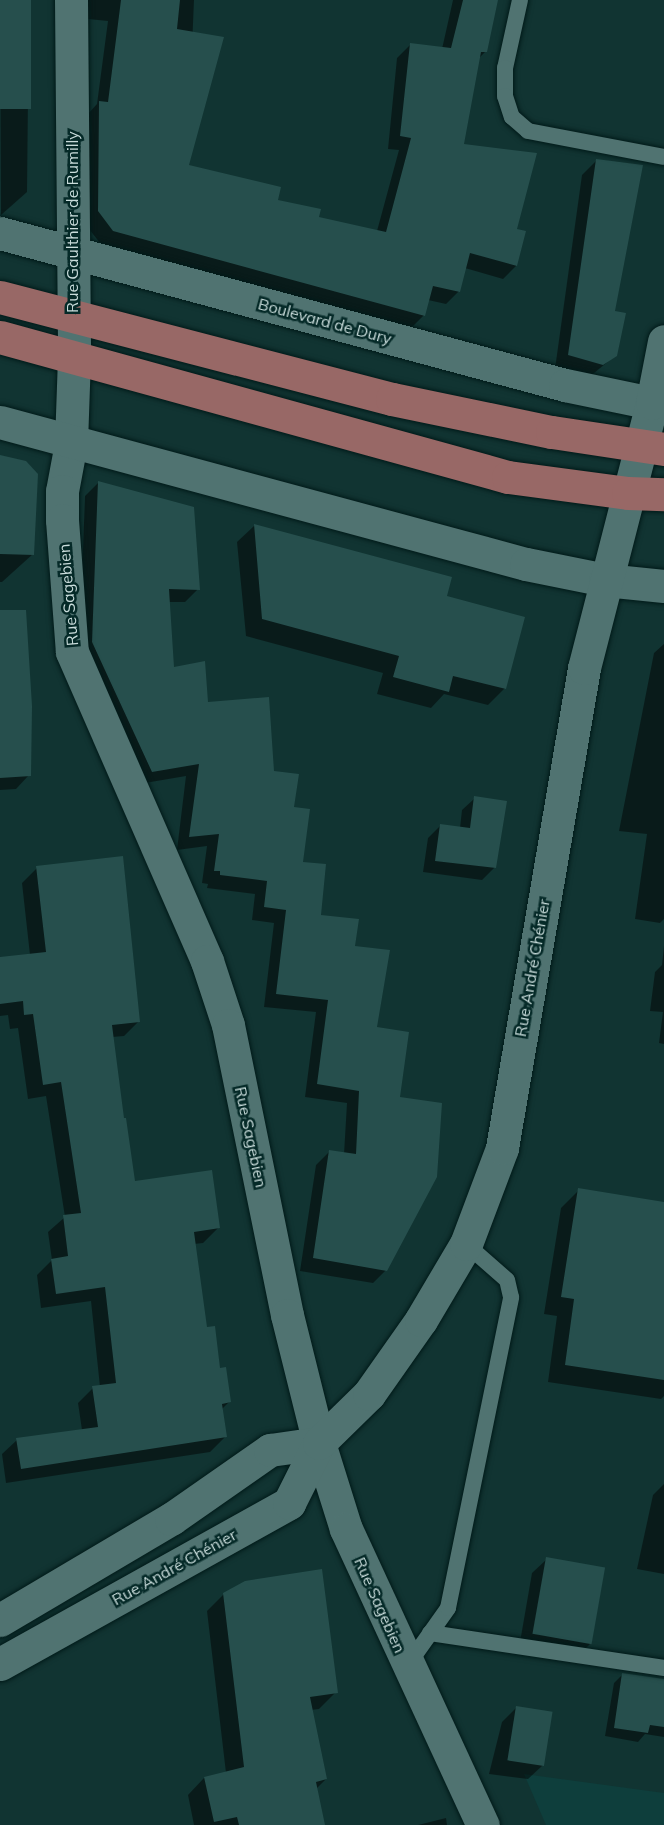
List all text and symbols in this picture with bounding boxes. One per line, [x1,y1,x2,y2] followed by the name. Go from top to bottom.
[62,131,82,313] street label: Rue Gaulthier de Rumilly
[256,294,394,348] street label: Boulevard de Dury
[54,543,82,647] street label: Rue Sagebien
[510,898,554,1038] street label: Rue André Chénier
[231,1085,271,1189] street label: Rue Sagebien
[108,1525,240,1609] street label: Rue André Chénier
[350,1554,410,1656] street label: Rue Sagebien

